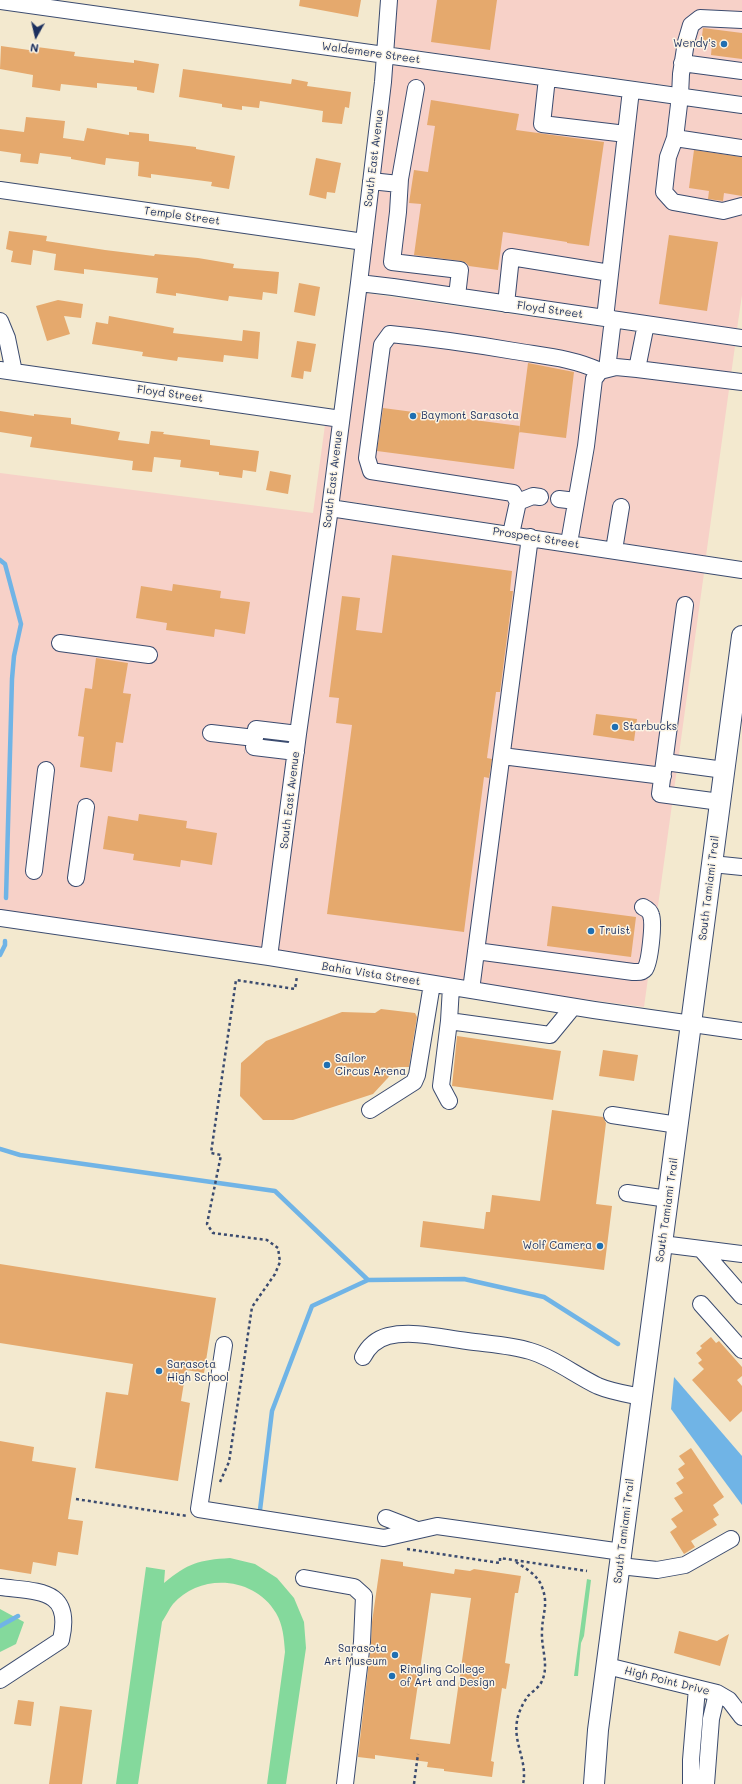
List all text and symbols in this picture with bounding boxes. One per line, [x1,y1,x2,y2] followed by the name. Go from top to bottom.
[16,16,56,56] north arrow
[673,37,716,51] place label: Wendy's
[719,39,729,49] marker: Wendy's
[29,40,39,56] text: N
[321,40,421,66] street label: Waldemere Street
[361,108,387,208] street label: South East Avenue
[143,204,221,228] street label: Temple Street
[516,299,584,321] street label: Floyd Street
[136,383,204,405] street label: Floyd Street
[421,409,519,423] place label: Baymont Sarasota
[408,411,418,421] marker: Baymont Sarasota
[320,429,346,529] street label: South East Avenue
[492,525,580,551] street label: Prospect Street
[623,720,677,734] place label: Starbucks
[610,722,620,732] marker: Starbucks
[277,750,303,850] street label: South East Avenue
[696,835,722,941] street label: South Tamiami Trail
[599,924,630,938] place label: Truist
[586,926,596,936] marker: Truist
[321,960,421,988] street label: Bahia Vista Street
[335,1052,406,1078] place label: Sailor Circus Arena
[322,1060,332,1070] marker: Sailor Circus Arena
[653,1157,681,1263] street label: South Tamiami Trail
[523,1239,592,1253] place label: Wolf Camera
[595,1241,605,1251] marker: Wolf Camera
[167,1358,229,1384] place label: Sarasota High School
[154,1366,164,1376] marker: Sarasota High School
[611,1478,637,1584] street label: South Tamiami Trail
[324,1642,387,1668] place label: Sarasota Art Museum
[390,1650,400,1660] marker: Sarasota Art Museum
[400,1663,495,1689] place label: Ringling College of Art and Design
[623,1664,711,1698] street label: High Point Drive
[387,1671,397,1681] marker: Ringling College of Art and Design

